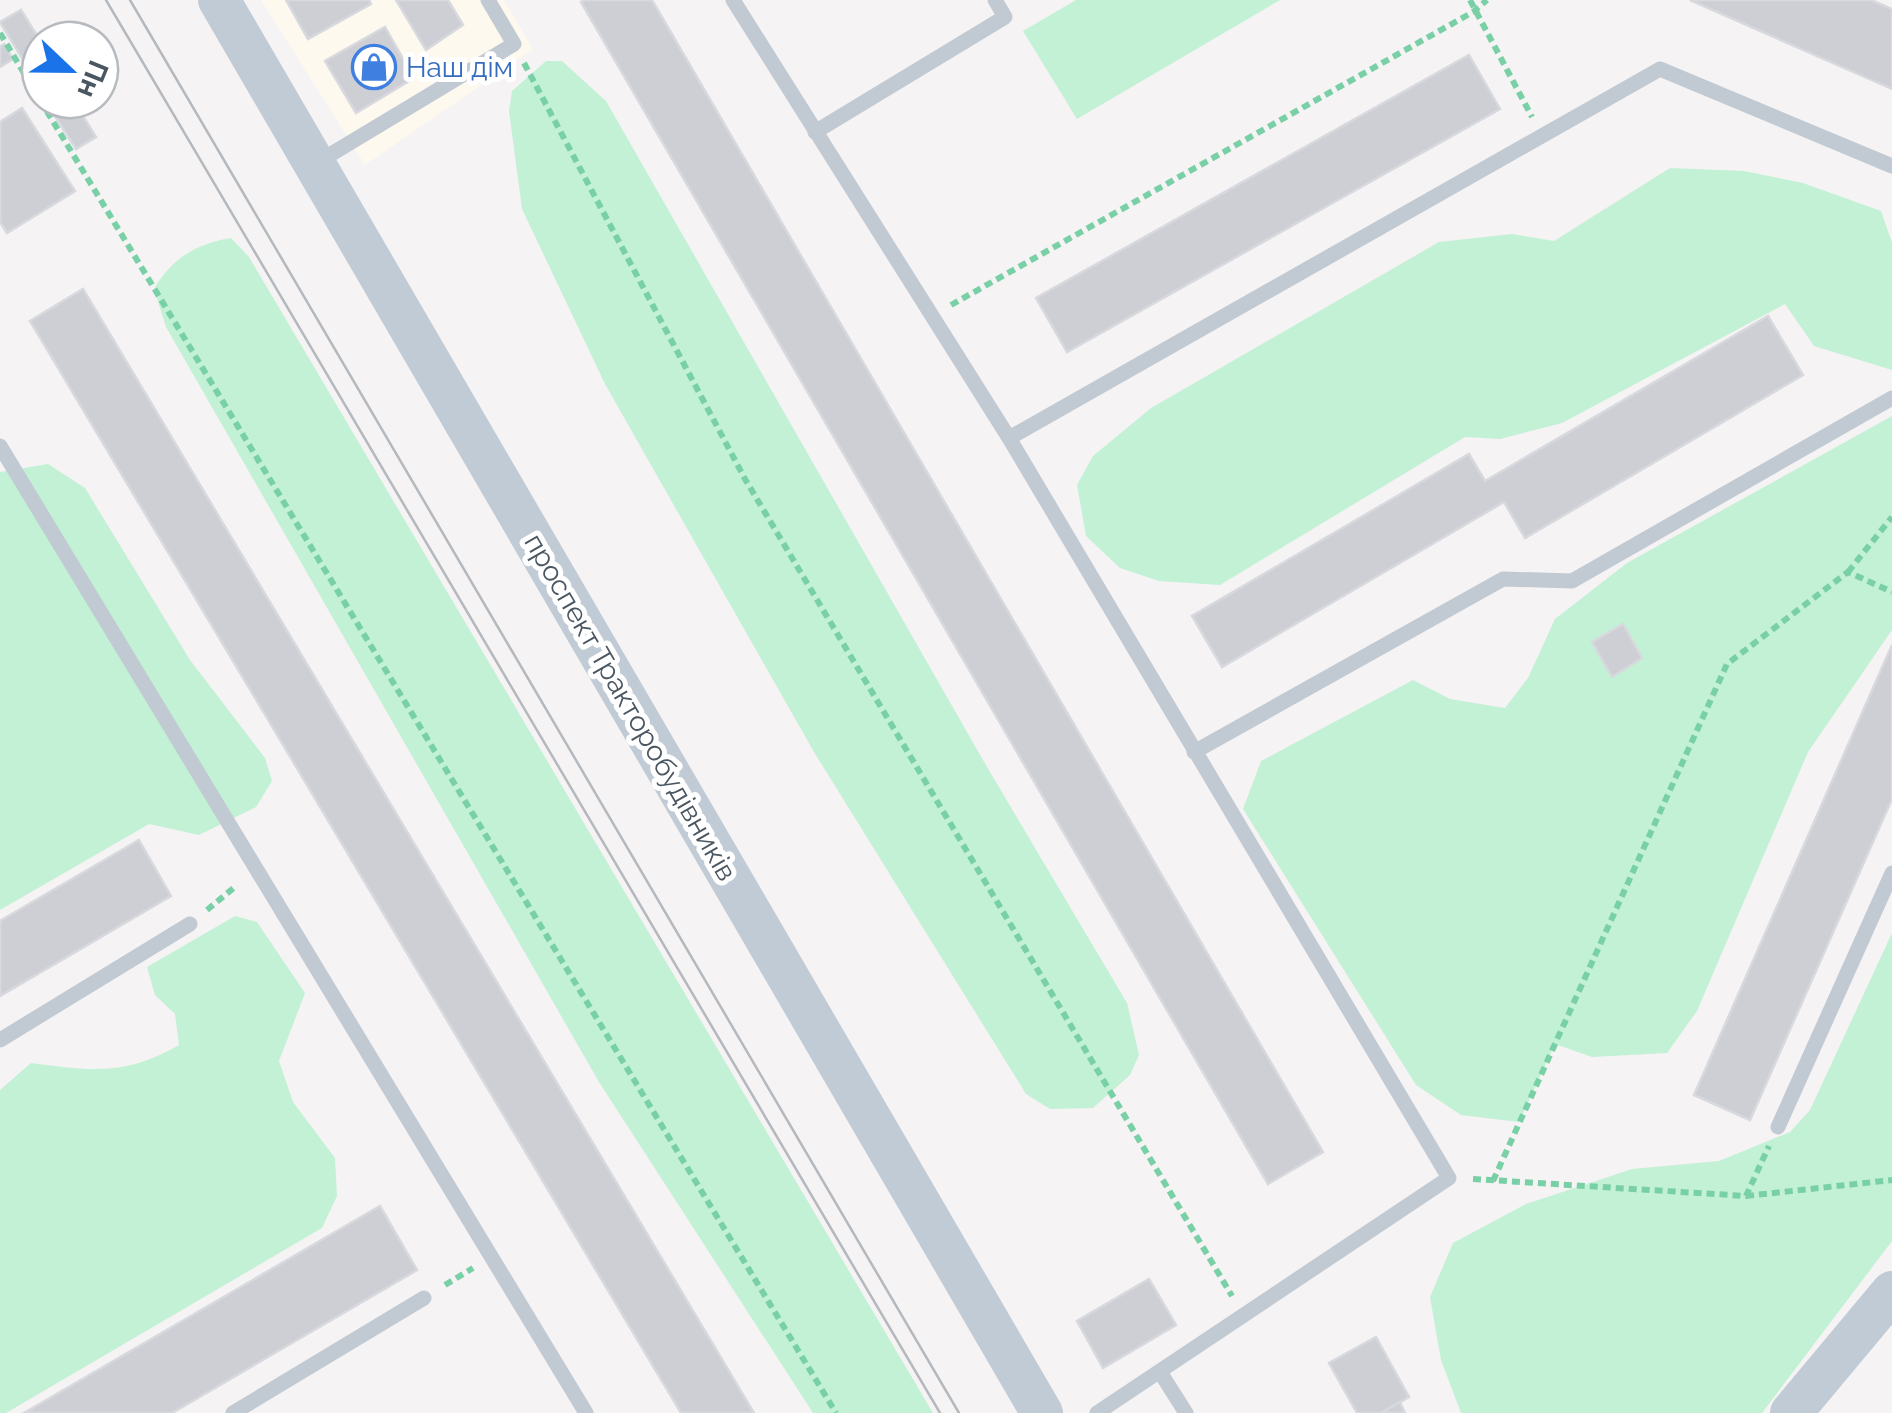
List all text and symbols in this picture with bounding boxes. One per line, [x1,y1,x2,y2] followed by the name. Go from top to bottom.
[20,20,120,120] north arrow
[351,44,397,90] shop icon: Наш дім
[406,51,513,84] place label: Наш дім
[70,56,115,103] text: Пн
[518,528,744,887] street label: проспект Тракторобудівників

